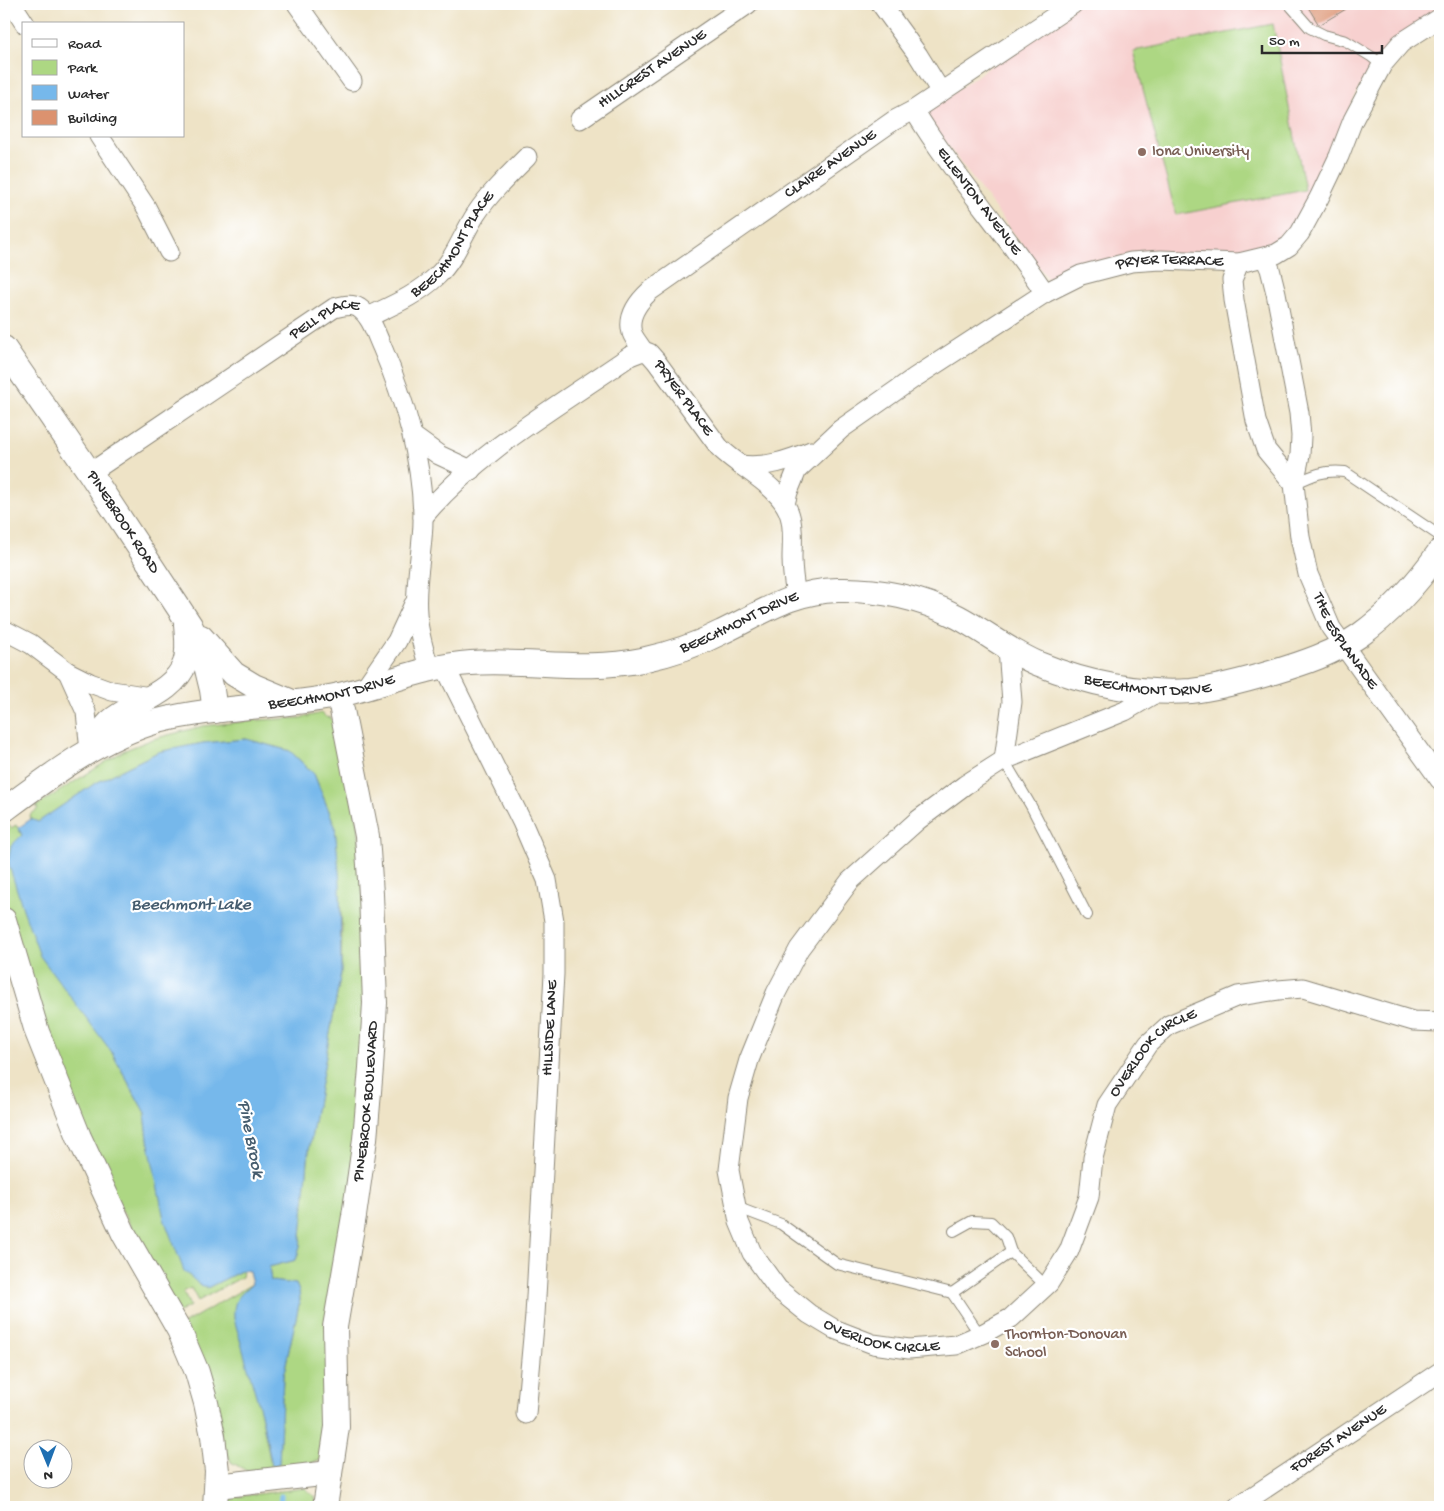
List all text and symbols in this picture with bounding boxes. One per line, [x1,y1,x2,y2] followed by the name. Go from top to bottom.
[22,22,185,138] legend
[1262,22,1382,54] scale bar
[595,25,711,113] street label: HILLCREST AVENUE
[1269,33,1300,51] text: 50 m
[68,36,102,54] text: Road
[67,60,98,78] text: Park
[68,86,110,104] text: Water
[67,110,117,128] text: Building
[781,125,881,203] street label: CLAIRE AVENUE
[1152,143,1250,162] place label: Iona University
[932,144,1026,260] street label: ELLENTON AVENUE
[1136,146,1148,158] marker: Iona University
[407,187,500,303] street label: BEECHMONT PLACE
[1113,250,1225,275] street label: PRYER TERRACE
[286,295,363,345] street label: PELL PLACE
[648,356,718,441] street label: PRYER PLACE
[81,467,164,578] street label: PINEBROOK ROAD
[677,587,802,659] street label: BEECHMONT DRIVE
[1307,589,1382,694] street label: THE ESPLANADE
[267,670,398,715] street label: BEECHMONT DRIVE
[1081,670,1214,701] street label: BEECHMONT DRIVE
[131,895,252,916] water label: Beechmont Lake
[539,979,563,1076] street label: HILLSIDE LANE
[1105,1004,1201,1101] street label: OVERLOOK CIRCLE
[349,1020,383,1184] street label: PINEBROOK BOULEVARD
[232,1099,268,1181] water label: Pine Brook
[819,1315,941,1359] street label: OVERLOOK CIRCLE
[1004,1326,1127,1363] place label: Thornton-Donovan School
[989,1338,1001,1350] marker: Thornton-Donovan School
[1286,1400,1391,1479] street label: FOREST AVENUE
[22,1438,72,1488] north arrow
[43,1466,53,1483] text: N

